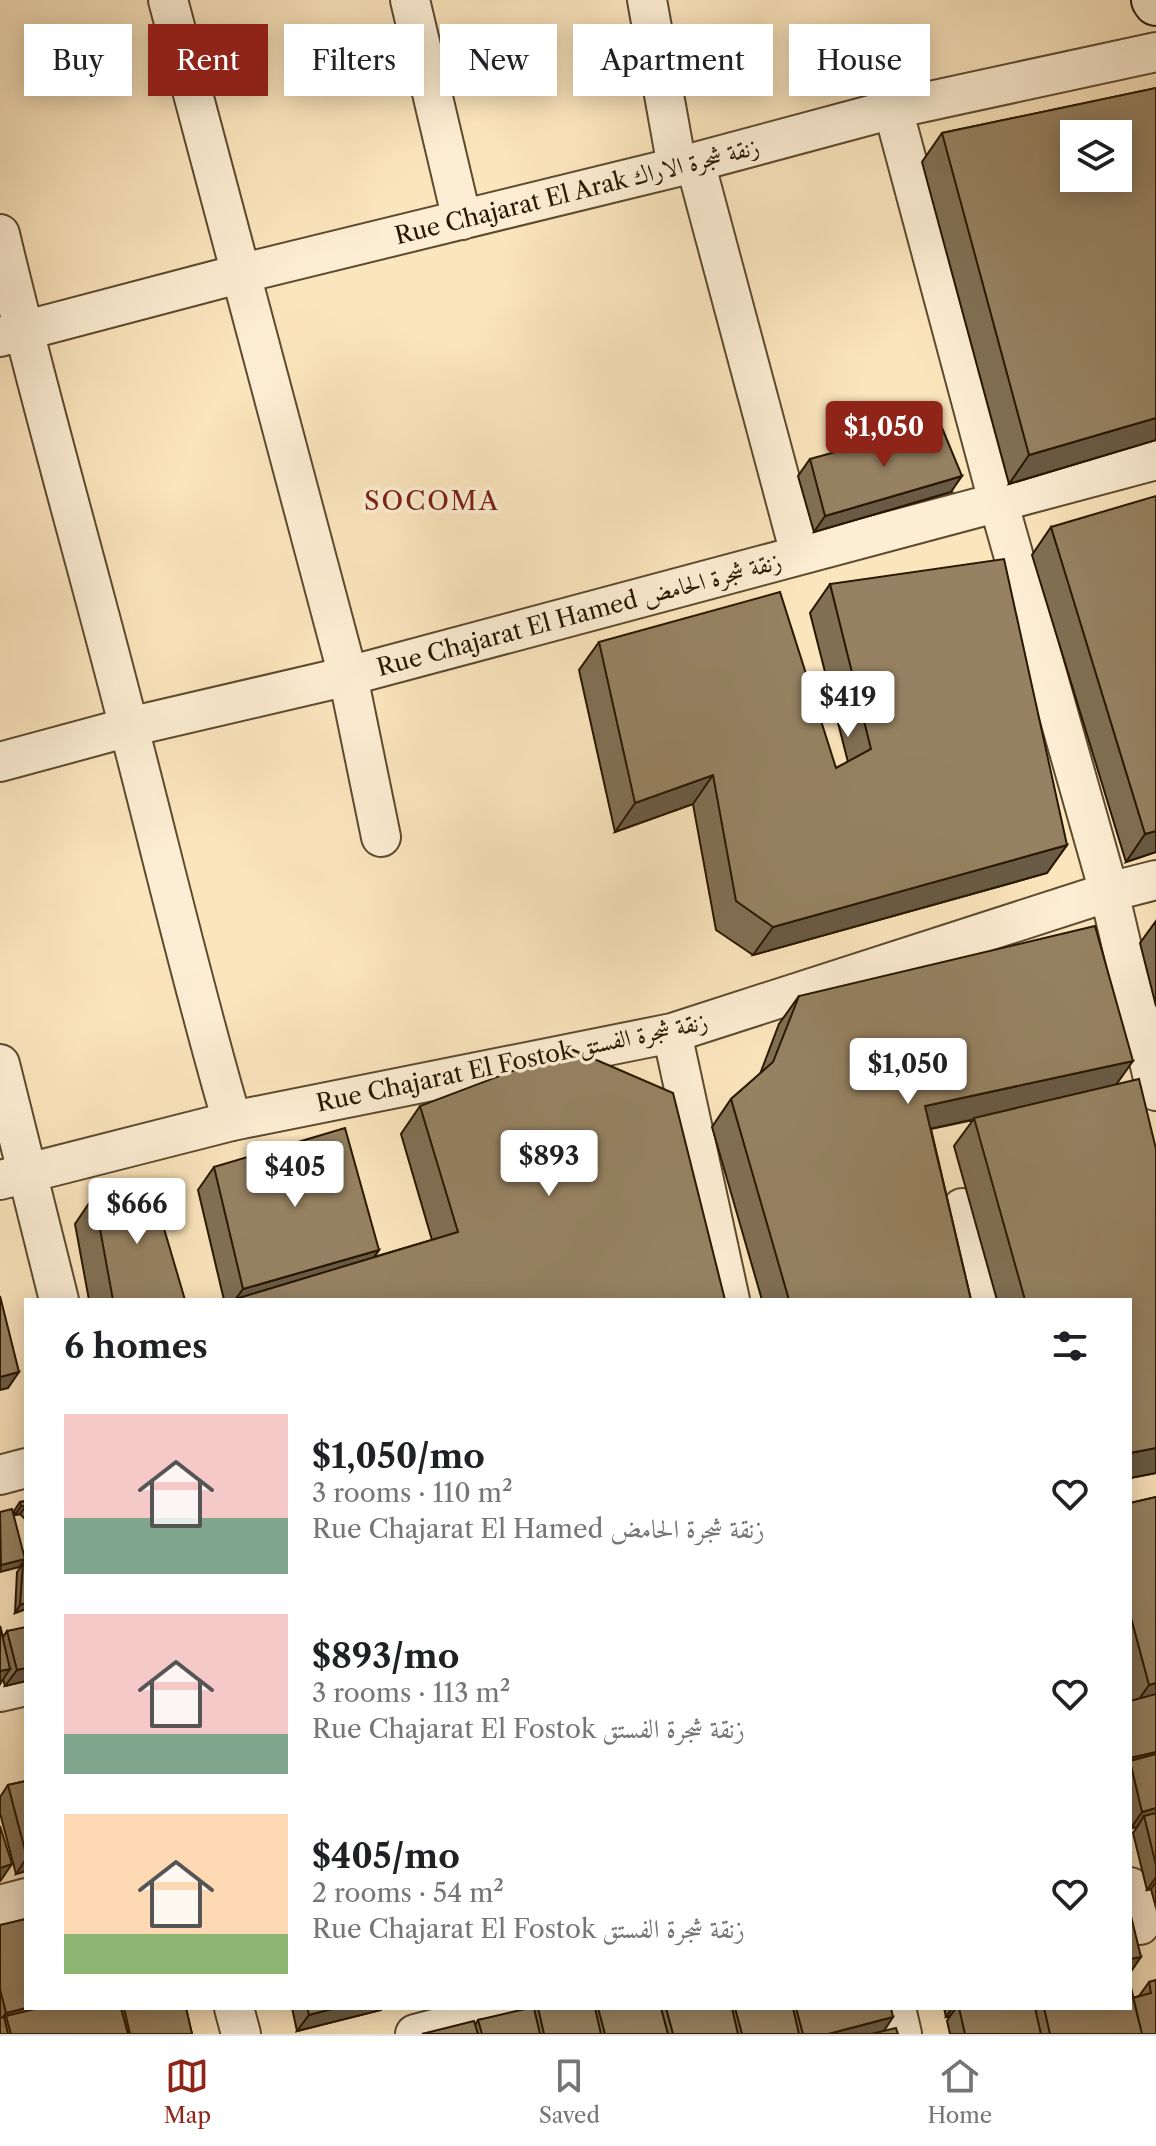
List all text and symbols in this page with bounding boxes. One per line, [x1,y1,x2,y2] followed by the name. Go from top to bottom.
[24,24,132,96] chip: Buy
[148,24,268,96] chip: Rent
[284,24,424,96] chip: Filters
[440,24,557,96] chip: New
[573,24,773,96] chip: Apartment
[789,24,930,96] chip: House
[1060,120,1132,192] map controls
[1060,120,1132,192] button: layers
[392,132,763,251] street label: Rue Chajarat El Arak زنقة شجرة الاراك
[819,401,949,469] pin: $1,050
[844,411,924,443] text: $1,050
[364,485,500,517] district label: SOCOMA
[373,546,785,683] street label: Rue Chajarat El Hamed زنقة شجرة الحامض
[801,671,895,739] pin: $419
[819,681,877,713] text: $419
[314,1006,711,1119] street label: Rue Chajarat El Fostok زنقة شجرة الفستق
[843,1038,973,1106] pin: $1,050
[868,1048,948,1080] text: $1,050
[502,1130,596,1198] pin: $893
[519,1140,579,1172] text: $893
[248,1141,342,1209] pin: $405
[265,1151,325,1183] text: $405
[90,1178,184,1246] pin: $666
[106,1188,168,1220] text: $666
[1048,1324,1092,1368] icon: filters
[64,1325,208,1367] text: 6 homes
[312,1435,485,1477] text: $1,050/mo
[128,1446,224,1542] icon: home
[1048,1472,1092,1516] icon: heart
[312,1477,513,1509] text: 3 rooms · 110 m²
[312,1513,765,1545] text: Rue Chajarat El Hamed زنقة شجرة الحامض
[312,1635,459,1677] text: $893/mo
[128,1646,224,1742] icon: home
[1048,1672,1092,1716] icon: heart
[312,1677,510,1709] text: 3 rooms · 113 m²
[312,1713,745,1745] text: Rue Chajarat El Fostok زنقة شجرة الفستق
[312,1835,460,1877] text: $405/mo
[128,1846,224,1942] icon: home
[1048,1872,1092,1916] icon: heart
[312,1877,504,1909] text: 2 rooms · 54 m²
[312,1913,745,1945] text: Rue Chajarat El Fostok زنقة شجرة الفستق
[164,2054,211,2129] tab: Map
[539,2054,600,2129] tab: Saved
[928,2054,992,2129] tab: Home

